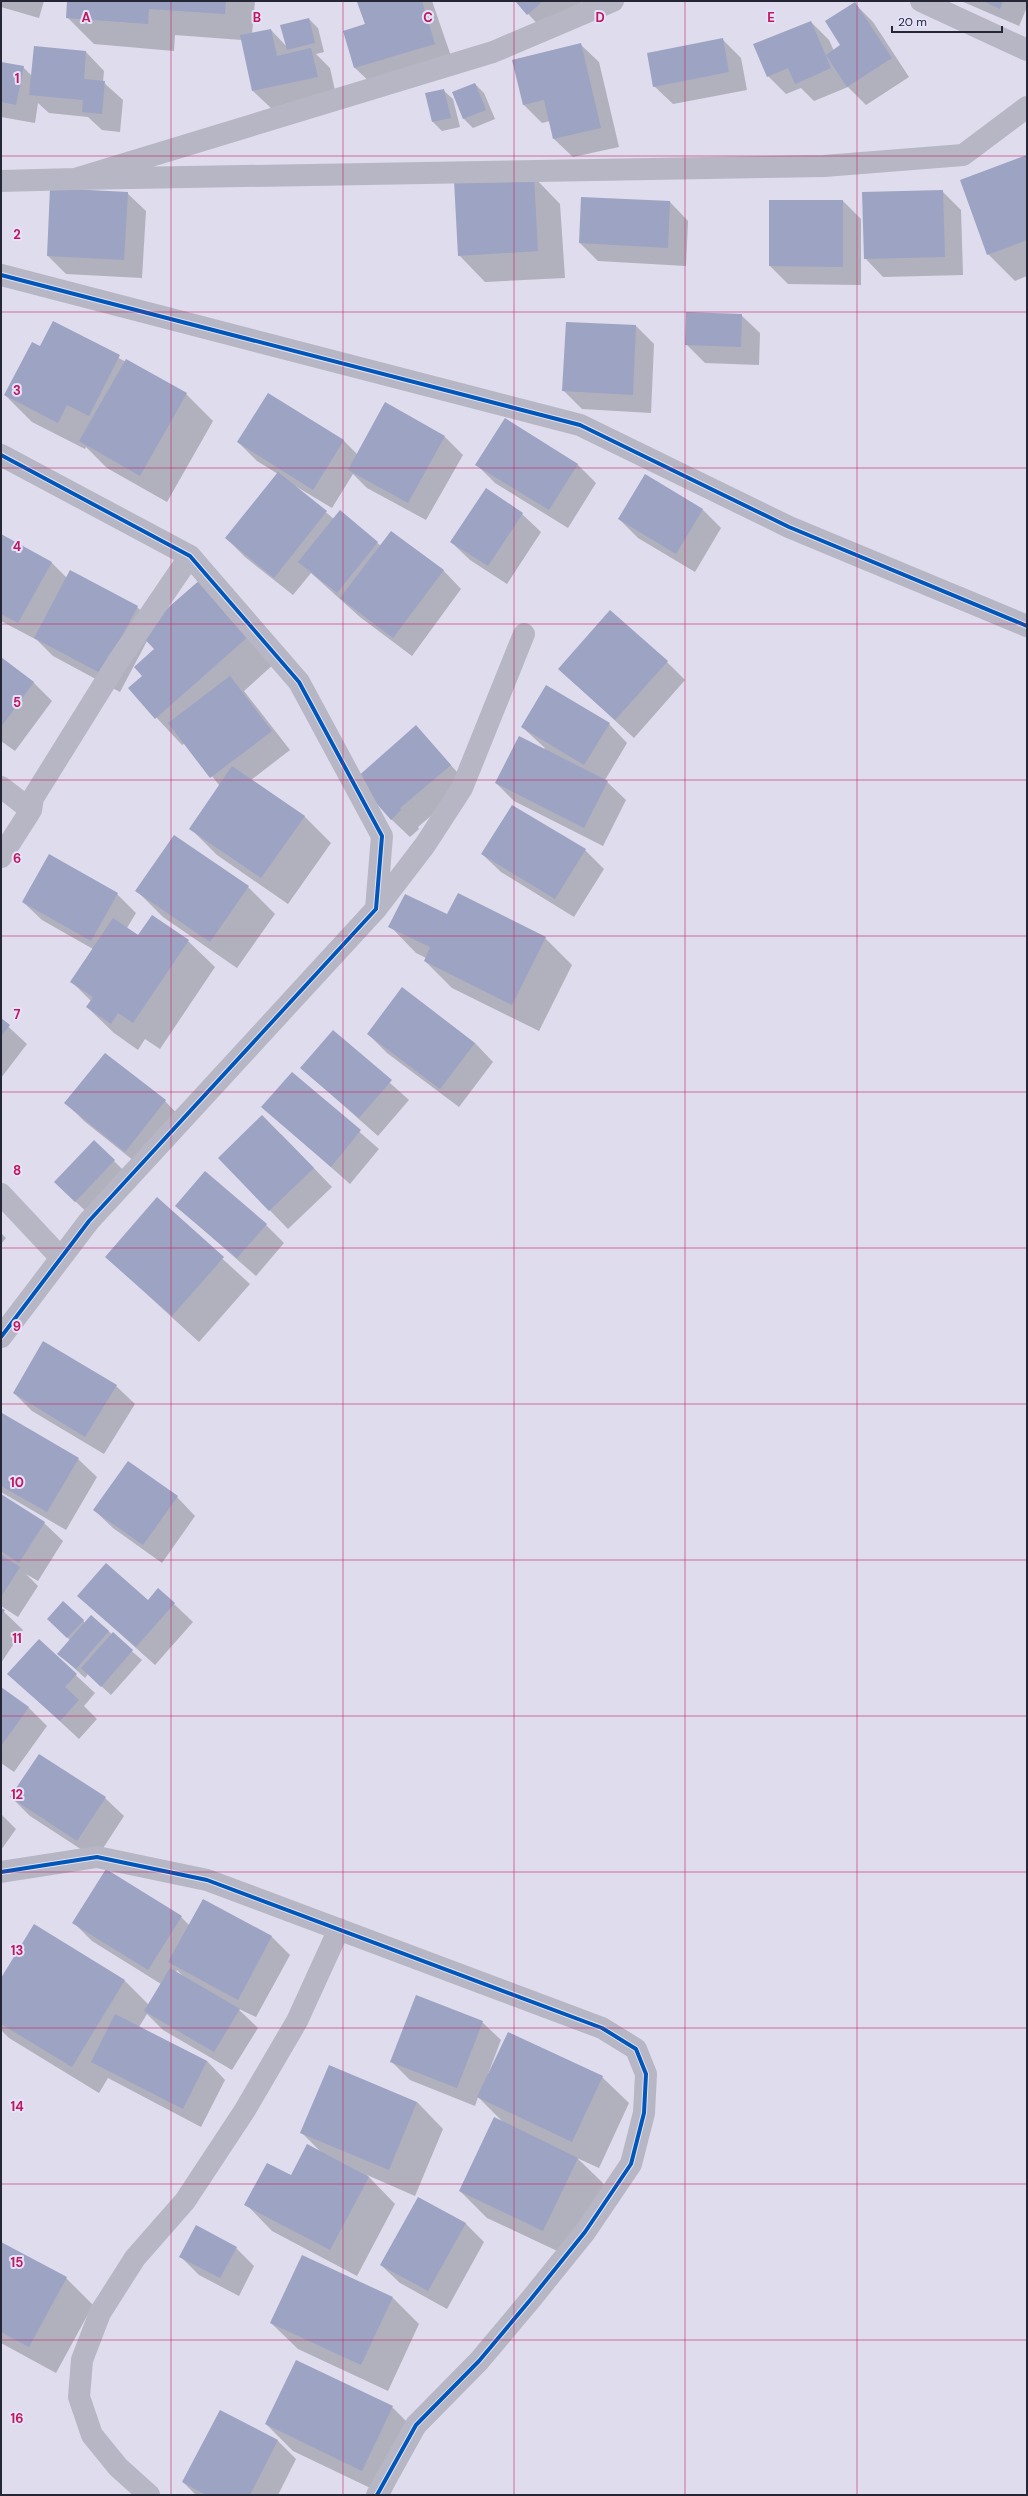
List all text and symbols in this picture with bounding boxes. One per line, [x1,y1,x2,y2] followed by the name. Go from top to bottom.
[892,8,1002,34] scale bar
[81,9,91,26] text: A
[253,9,261,26] text: B
[423,9,433,26] text: C
[595,9,605,26] text: D
[767,9,775,26] text: E
[898,14,927,30] text: 20 m
[15,70,19,87] text: 1
[13,226,21,243] text: 2
[13,382,21,399] text: 3
[13,538,21,555] text: 4
[13,694,21,711] text: 5
[13,850,21,867] text: 6
[14,1006,21,1023] text: 7
[13,1162,21,1179] text: 8
[13,1318,21,1335] text: 9
[10,1474,24,1491] text: 10
[12,1630,22,1647] text: 11
[11,1786,23,1803] text: 12
[11,1942,23,1959] text: 13
[10,2098,24,2115] text: 14
[11,2254,23,2271] text: 15
[11,2410,23,2427] text: 16

